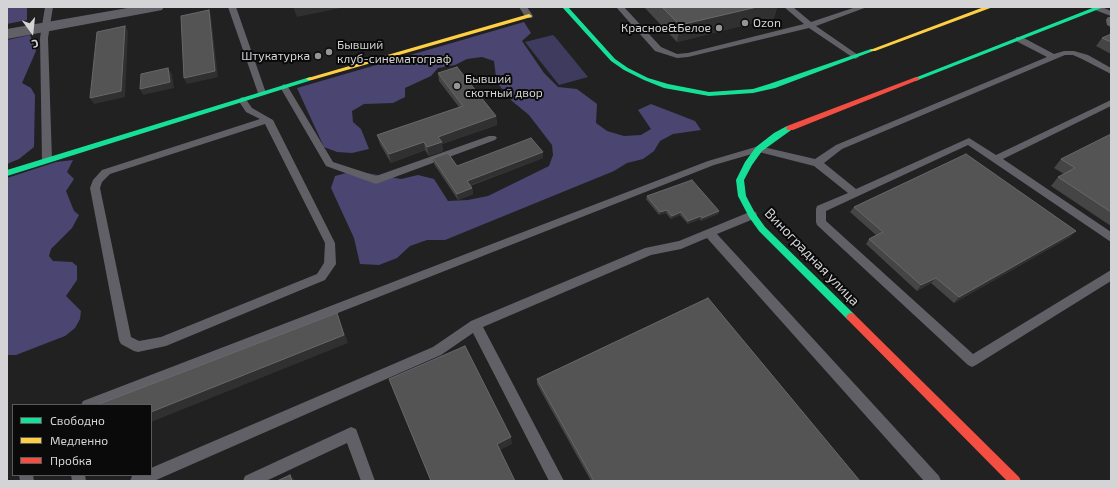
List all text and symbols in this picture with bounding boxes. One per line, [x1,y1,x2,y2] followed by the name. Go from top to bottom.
[12,12,52,52] north arrow
[753,16,781,30] place label: Ozon
[740,18,750,28] marker: Ozon
[621,21,711,35] place label: Красное&Белое
[714,23,724,33] marker: Красное&Белое
[30,37,40,51] text: С
[337,38,451,66] place label: Бывший клуб-синематограф
[324,47,334,57] marker: Бывший клуб-синематограф
[241,49,310,63] place label: Штукатурка
[313,51,323,61] marker: Штукатурка
[465,72,543,100] place label: Бывший скотный двор
[452,81,462,91] marker: Бывший скотный двор
[761,205,863,309] street label: Виноградная улица
[12,404,152,476] legend
[50,413,105,427] text: Свободно
[50,433,108,447] text: Медленно
[50,453,92,467] text: Пробка

